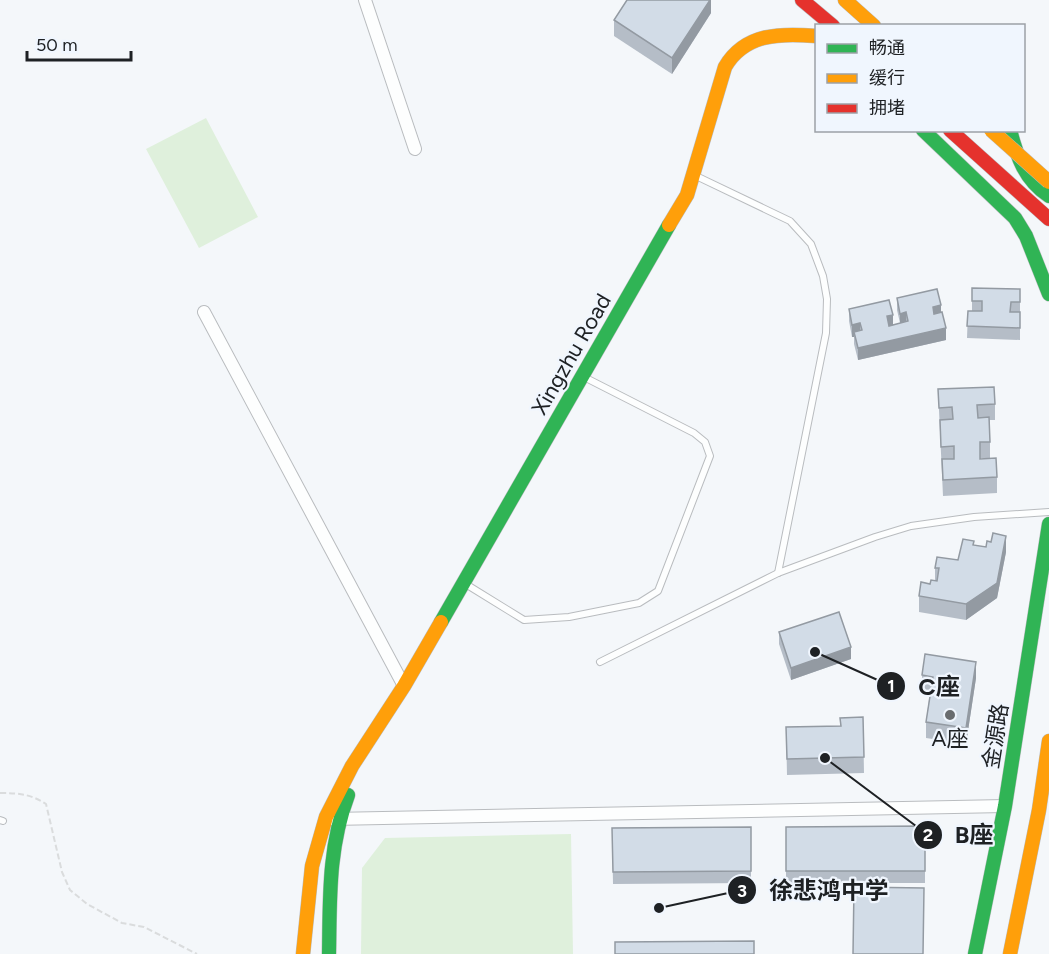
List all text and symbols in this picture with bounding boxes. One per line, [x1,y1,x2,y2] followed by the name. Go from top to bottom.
[27,24,130,62] scale bar
[815,24,1025,132] legend
[36,34,78,56] text: 50 m
[869,37,905,59] text: 畅通
[869,67,905,89] text: 缓行
[869,97,905,119] text: 拥堵
[526,289,617,420] street label: Xingzhu Road
[876,665,972,707] callout: C座
[918,672,960,701] text: C座
[887,675,895,697] text: 1
[977,701,1014,771] street label: 金源路
[943,708,957,722] marker: A座
[932,725,968,752] place label: A座
[913,814,1005,856] callout: B座
[955,820,993,849] text: B座
[923,824,933,846] text: 2
[727,869,901,911] callout: 徐悲鸿中学
[769,876,889,905] text: 徐悲鸿中学
[737,880,747,902] text: 3

